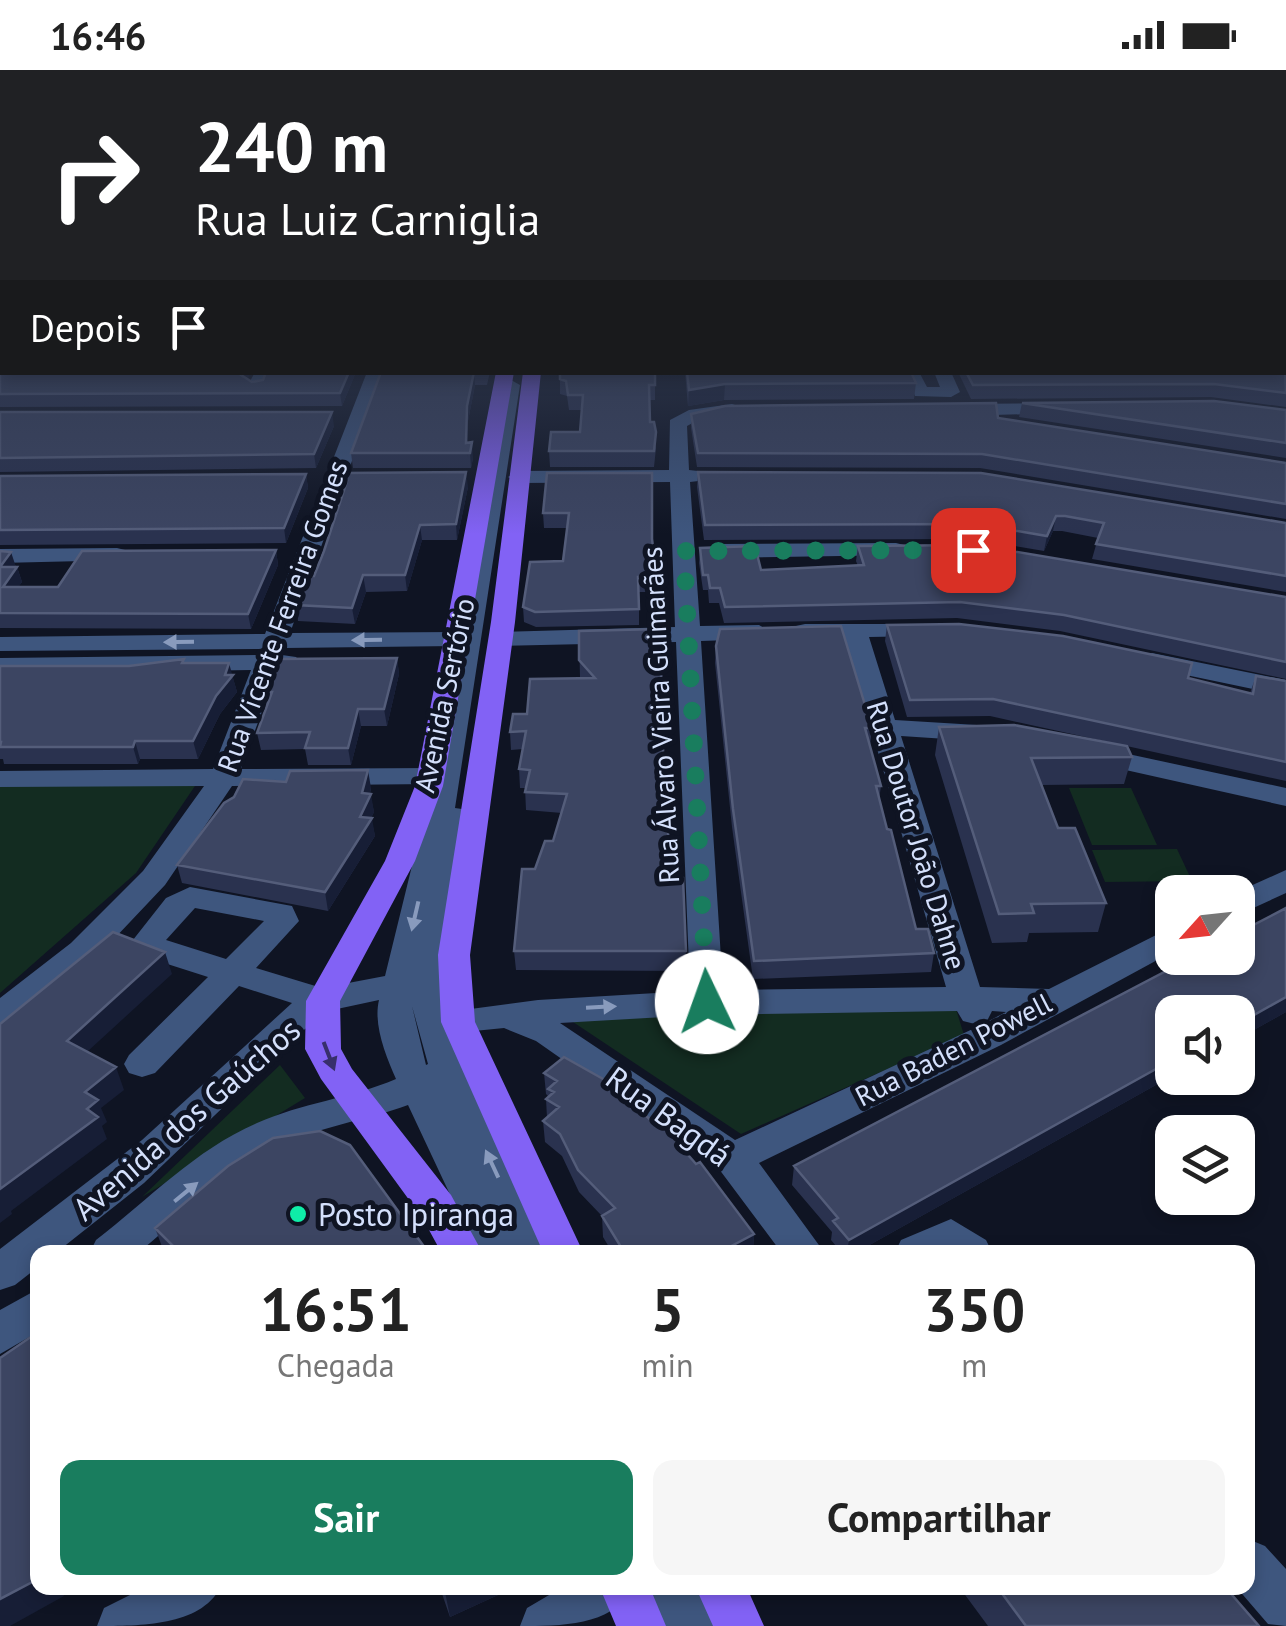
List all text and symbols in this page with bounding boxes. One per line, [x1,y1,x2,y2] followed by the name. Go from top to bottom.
[50,11,146,60] text: 16:46
[195,101,388,191] text: 240 m
[30,110,160,240] icon: right
[195,189,540,247] text: Rua Luiz Carniglia
[161,300,216,355] icon: arrive
[30,303,141,352] text: Depois
[208,455,356,777] street label: Rua Vicente Ferreira Gomes
[931,508,1016,593] pin
[946,523,1001,578] icon: arrive
[633,546,687,884] street label: Rua Álvaro Vieira Guimarães
[405,594,483,796] street label: Avenida Sertório
[351,633,383,649] one-way arrow
[162,635,194,651] one-way arrow
[859,696,975,974] street label: Rua Doutor João Dahne
[1155,875,1255,975] north arrow
[1155,875,1255,1215] map controls
[407,901,422,932] one-way arrow
[655,950,759,1054] position arrow
[849,984,1057,1114] street label: Rua Baden Powell
[1155,995,1255,1095] button: sound
[586,999,618,1015] one-way arrow
[63,1009,309,1229] street label: Avenida dos Gaúchos
[322,1041,337,1071] one-way arrow
[598,1056,740,1176] street label: Rua Bagdá
[1155,1115,1255,1215] button: layers
[483,1149,500,1178] one-way arrow
[174,1182,199,1203] one-way arrow
[318,1193,514,1235] place label: Posto Ipiranga
[287,1203,309,1225] marker: Posto Ipiranga
[260,1270,412,1348] text: 16:51
[651,1270,685,1348] text: 5
[923,1270,1025,1348] text: 350
[277,1344,395,1386] text: Chegada
[642,1344,694,1386] text: min
[961,1344,987,1386] text: m
[60,1460,633,1575] button: Sair
[653,1460,1225,1575] button: Compartilhar

